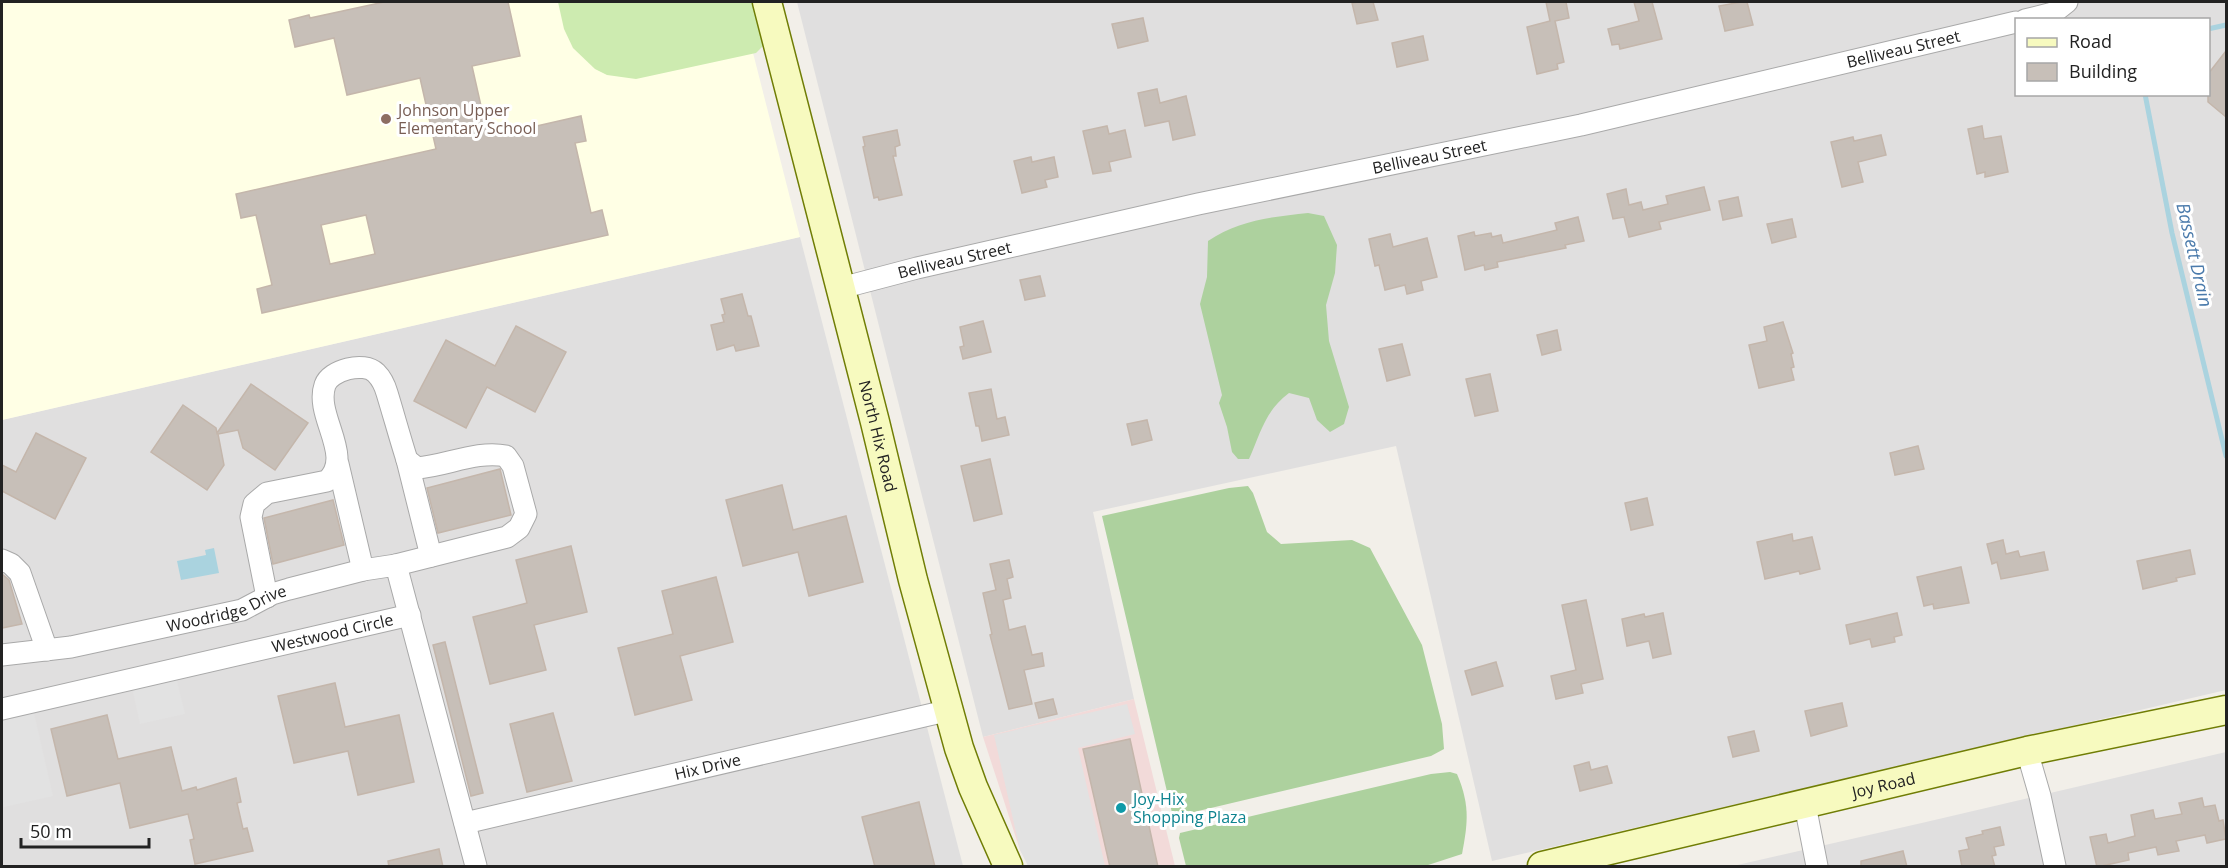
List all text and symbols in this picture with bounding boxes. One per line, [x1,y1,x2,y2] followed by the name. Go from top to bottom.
[2015,18,2210,96] legend
[1844,25,1963,73] street label: Belliveau Street
[2069,29,2112,53] text: Road
[2069,59,2137,83] text: Building
[396,99,536,139] place label: Johnson Upper Elementary School
[379,112,393,126] marker: Johnson Upper Elementary School
[1370,134,1489,179] street label: Belliveau Street
[2171,200,2219,309] water label: Bassett Drain
[895,236,1014,284] street label: Belliveau Street
[854,378,902,494] street label: North Hix Road
[164,579,289,637] street label: Woodridge Drive
[269,608,395,658] street label: Westwood Circle
[672,748,743,785] street label: Hix Drive
[1848,767,1917,804] street label: Joy Road
[1131,788,1246,828] place label: Joy-Hix Shopping Plaza
[1114,801,1128,815] marker: Joy-Hix Shopping Plaza
[21,811,148,849] scale bar
[30,819,72,843] text: 50 m

